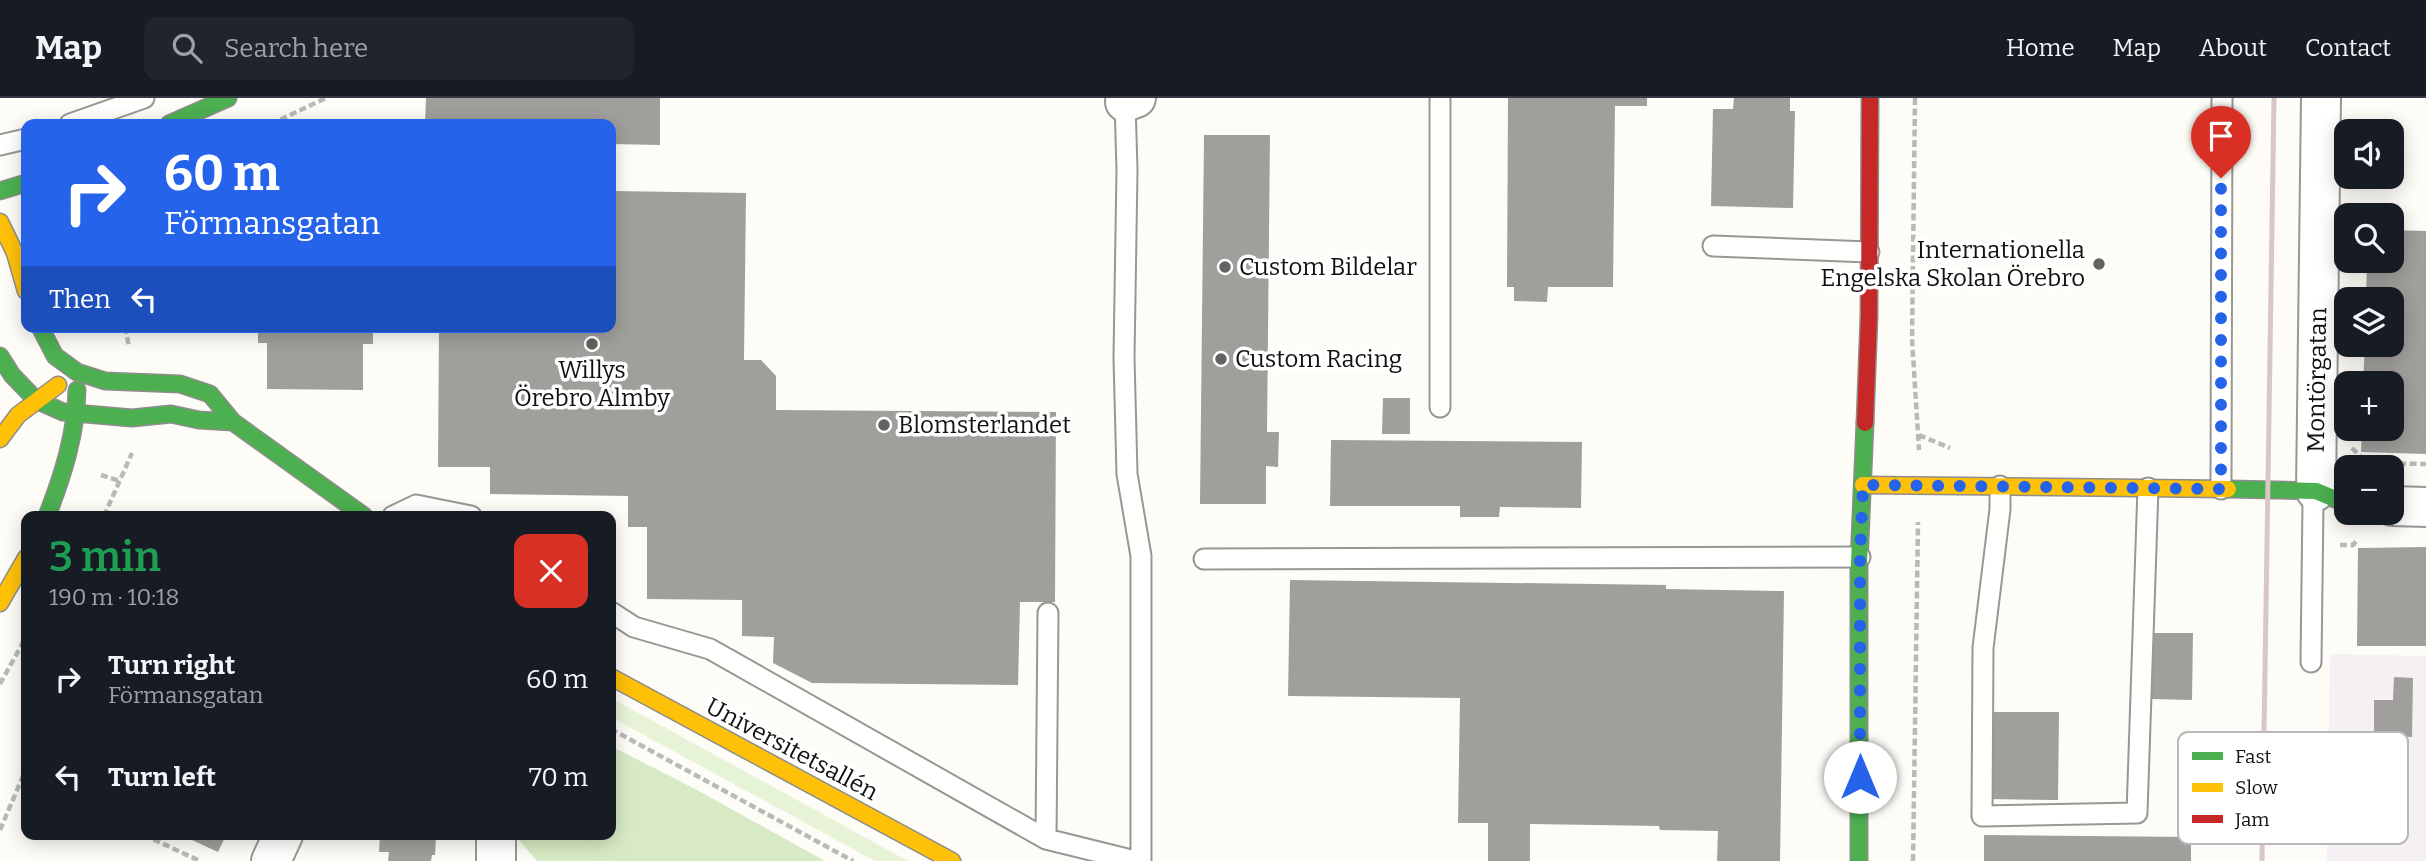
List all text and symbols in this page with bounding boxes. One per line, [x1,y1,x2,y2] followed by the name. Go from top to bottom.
[144,17,634,80] search box
[35,28,102,68] text: Map
[168,29,206,67] icon: search
[224,33,368,64] text: Search here
[2006,34,2075,62] text: Home
[2113,34,2161,62] text: Map
[2199,34,2267,62] text: About
[2305,34,2391,62] text: Contact
[2191,106,2251,178] pin
[2202,117,2240,155] icon: arrive
[2334,119,2404,525] map controls
[2334,119,2404,189] button: sound
[164,144,280,203] text: 60 m
[49,147,140,238] icon: right
[2334,203,2404,273] button: search
[164,204,380,242] text: Förmansgatan
[1821,236,2085,292] place label: Internationella Engelska Skolan Örebro
[1239,253,1417,281] place label: Custom Bildelar
[2091,256,2107,272] marker: Internationella Engelska Skolan Örebro
[1217,259,1233,275] marker: Custom Bildelar
[125,280,163,318] icon: left
[49,284,111,315] text: Then
[2334,287,2404,357] button: layers
[2302,307,2332,453] street label: Montörgatan
[584,336,600,352] marker: Willys Örebro Almby
[1235,345,1402,373] place label: Custom Racing
[1213,351,1229,367] marker: Custom Racing
[514,356,670,412] place label: Willys Örebro Almby
[2334,371,2404,441] button: +
[898,411,1071,439] place label: Blomsterlandet
[876,417,892,433] marker: Blomsterlandet
[2334,455,2404,525] button: −
[49,532,161,582] text: 3 min
[514,534,588,608] button: close
[49,583,179,611] text: 190 m · 10:18
[108,650,235,681] text: Turn right
[49,660,87,698] icon: right
[526,664,588,695] text: 60 m
[108,681,263,709] text: Förmansgatan
[701,692,883,806] street label: Universitetsallén
[2178,732,2408,844] legend
[1823,740,1897,814] position arrow
[2235,745,2272,768] text: Fast
[49,758,87,796] icon: left
[108,762,216,793] text: Turn left
[529,762,588,793] text: 70 m
[2235,776,2278,799] text: Slow
[2234,808,2269,831] text: Jam

